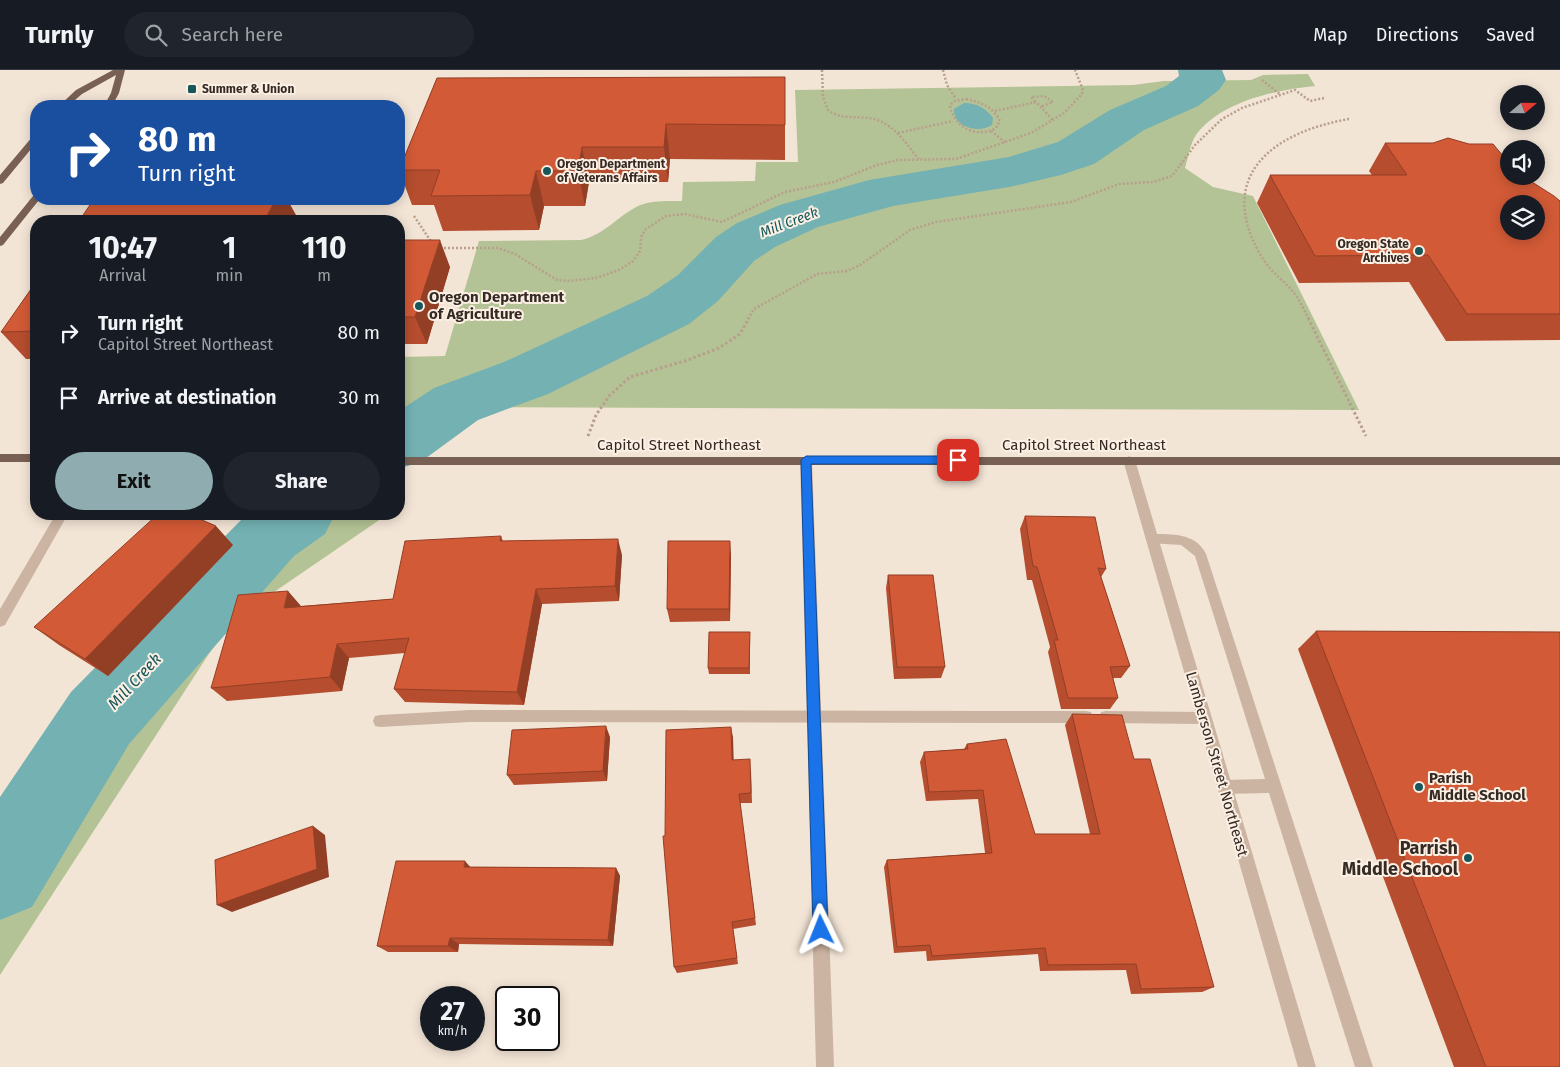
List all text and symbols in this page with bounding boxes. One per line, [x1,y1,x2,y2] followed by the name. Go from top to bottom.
[124,12,474,57] search box
[25,21,94,49] text: Turnly
[142,21,170,49] icon: search
[182,23,283,46] text: Search here
[1313,24,1348,46] text: Map
[1376,24,1458,46] text: Directions
[1486,24,1535,46] text: Saved
[202,82,294,96] place label: Summer & Union
[186,83,198,95] marker: Summer & Union
[1500,85,1545,130] north arrow
[1500,85,1545,240] map controls
[138,118,217,160] text: 80 m
[55,120,120,185] icon: right
[1500,140,1545,185] button: sound
[557,157,666,185] place label: Oregon Department of Veterans Affairs
[138,160,235,187] text: Turn right
[541,165,553,177] marker: Oregon Department of Veterans Affairs
[1500,195,1545,240] button: layers
[758,203,821,241] water label: Mill Creek
[88,230,157,266] text: 10:47
[222,230,236,266] text: 1
[302,230,347,266] text: 110
[1338,237,1409,265] place label: Oregon State Archives
[1413,245,1425,257] marker: Oregon State Archives
[99,266,146,285] text: Arrival
[216,266,243,285] text: min
[317,266,331,285] text: m
[429,288,565,323] place label: Oregon Department of Agriculture
[413,300,425,312] marker: Oregon Department of Agriculture
[98,312,183,335] text: Turn right
[55,319,83,347] icon: right
[338,321,380,344] text: 80 m
[98,335,273,354] text: Capitol Street Northeast
[55,384,83,412] icon: arrive
[98,386,277,409] text: Arrive at destination
[339,386,380,409] text: 30 m
[597,436,762,454] street label: Capitol Street Northeast
[1002,436,1167,454] street label: Capitol Street Northeast
[937,439,979,481] pin
[944,446,972,474] icon: arrive
[55,452,213,510] button: Exit
[223,452,380,510] button: Share
[104,649,165,713] water label: Mill Creek
[1182,669,1252,859] street label: Lamberson Street Northeast
[1429,769,1526,804] place label: Parish Middle School
[1413,781,1425,793] marker: Parish Middle School
[1342,837,1459,880] place label: Parrish Middle School
[1462,852,1474,864] marker: Parrish Middle School
[794,903,846,955] position arrow
[495,986,560,1051] speed limit sign: 30
[440,997,465,1027] text: 27
[438,1024,467,1038] text: km/h

